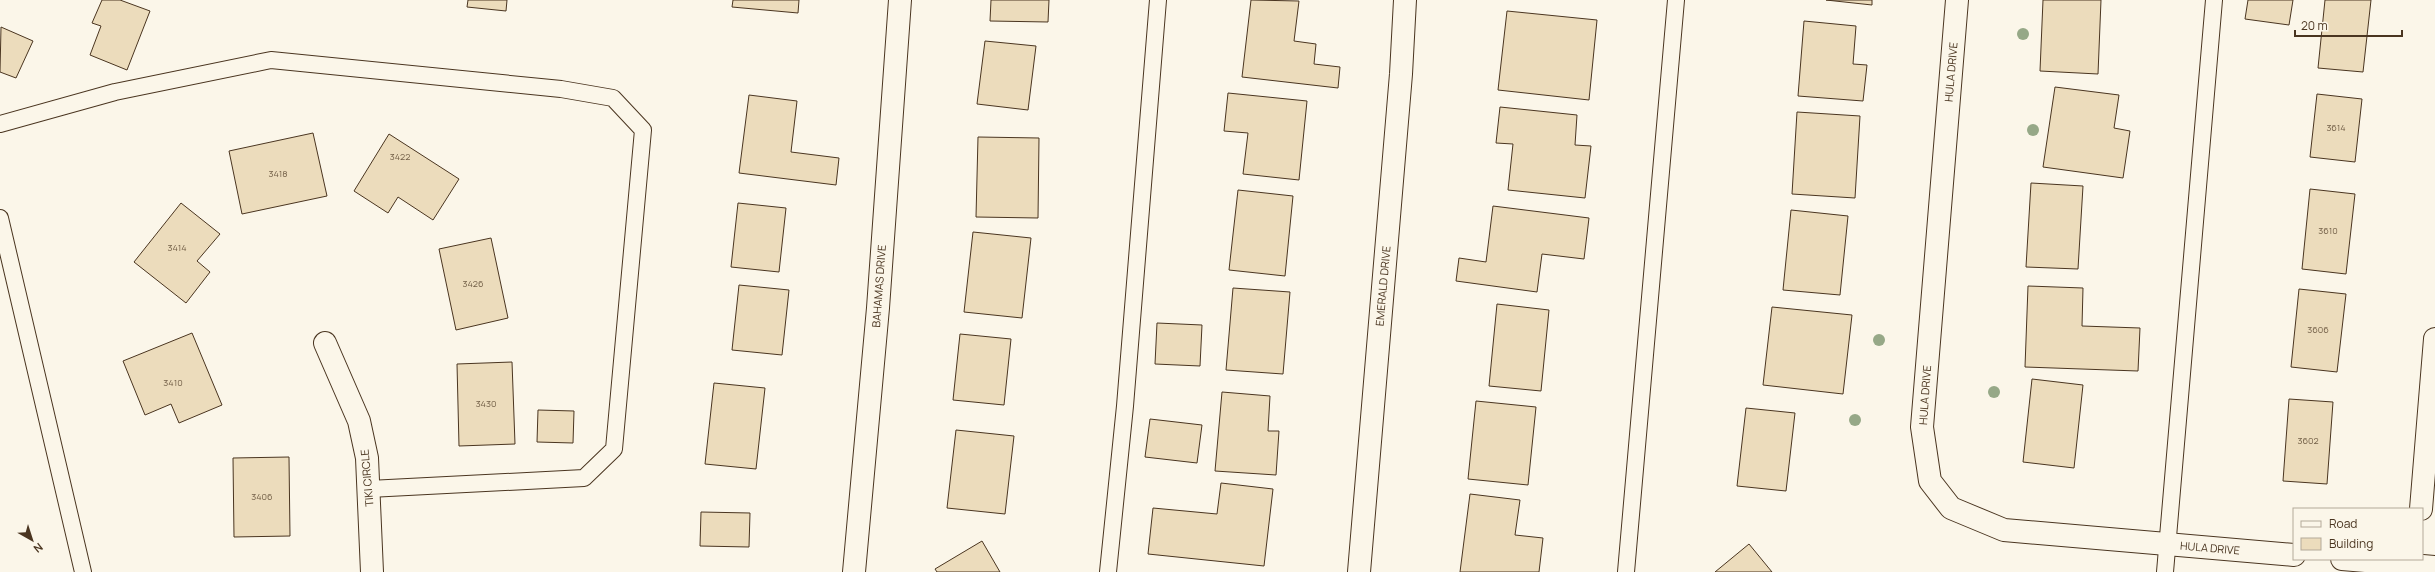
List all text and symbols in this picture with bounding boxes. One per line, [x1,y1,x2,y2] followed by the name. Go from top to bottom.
[2295,12,2402,38] scale bar
[2301,17,2328,34] text: 20 m
[1940,41,1961,102] street label: HULA DRIVE
[2326,121,2346,134] house number: 3614
[390,150,410,163] house number: 3422
[268,167,288,180] house number: 3418
[2318,224,2338,237] house number: 3610
[167,241,187,254] house number: 3414
[868,244,889,328] street label: BAHAMAS DRIVE
[1372,245,1393,327] street label: EMERALD DRIVE
[463,277,484,290] house number: 3426
[2307,323,2329,336] house number: 3606
[1915,365,1934,425] street label: HULA DRIVE
[163,376,183,389] house number: 3410
[476,397,496,410] house number: 3430
[2297,434,2319,447] house number: 3602
[357,449,376,507] street label: TIKI CIRCLE
[251,490,273,503] house number: 3406
[2293,508,2423,560] legend
[2329,515,2357,532] text: Road
[12,520,52,560] north arrow
[2329,535,2373,552] text: Building
[2180,537,2241,558] street label: HULA DRIVE
[31,540,46,557] text: N

